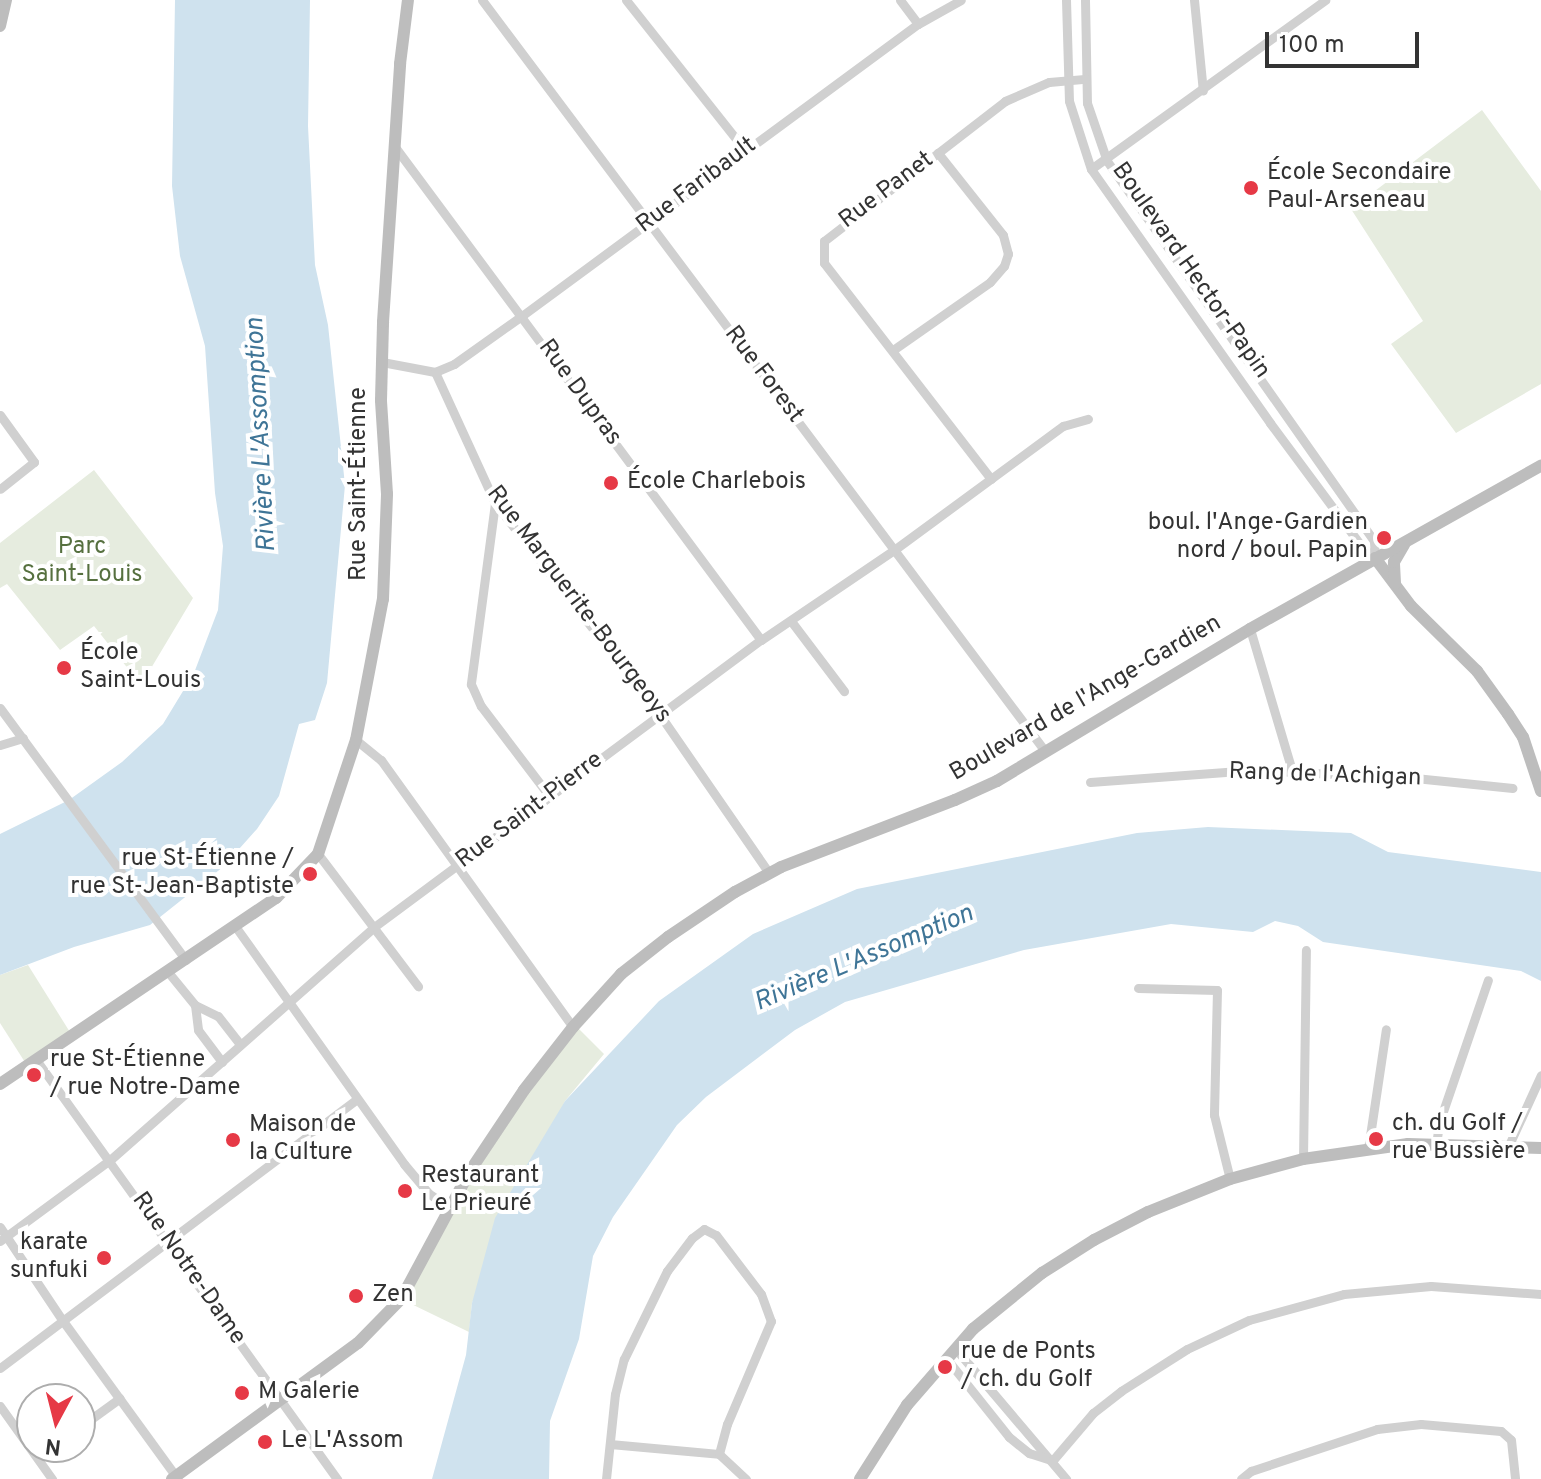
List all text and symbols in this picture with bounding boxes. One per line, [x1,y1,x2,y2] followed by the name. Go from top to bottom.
[1269,16,1423,66] scale bar
[1279,31,1345,61] text: 100 m
[631,132,763,240] street label: Rue Faribault
[834,146,940,236] street label: Rue Panet
[1104,157,1276,385] street label: Boulevard Hector-Papin
[1267,160,1451,216] place label: École Secondaire Paul-Arseneau
[1242,179,1260,197] marker: École Secondaire Paul-Arseneau
[240,317,284,553] water label: Rivière L'Assomption
[717,321,809,429] street label: Rue Forest
[531,334,627,452] street label: Rue Dupras
[346,387,374,581] street label: Rue Saint-Étienne
[627,469,806,497] place label: École Charlebois
[602,474,620,492] marker: École Charlebois
[479,481,677,729] street label: Rue Marguerite-Bourgeoys
[1148,510,1368,566] place label: boul. l'Ange-Gardien nord / boul. Papin
[1375,529,1393,547] marker: boul. l'Ange-Gardien nord / boul. Papin
[21,534,143,590] park label: Parc Saint-Louis
[945,609,1227,789] street label: Boulevard de l'Ange-Gardien
[80,640,201,696] place label: École Saint-Louis
[55,659,73,677] marker: École Saint-Louis
[451,746,609,876] street label: Rue Saint-Pierre
[1228,758,1422,794] street label: Rang de l'Achigan
[70,846,294,902] place label: rue St-Étienne / rue St-Jean-Baptiste
[301,865,319,883] marker: rue St-Étienne / rue St-Jean-Baptiste
[750,899,978,1019] water label: Rivière L'Assomption
[50,1047,240,1103] place label: rue St-Étienne / rue Notre-Dame
[25,1066,43,1084] marker: rue St-Étienne / rue Notre-Dame
[1392,1111,1525,1167] place label: ch. du Golf / rue Bussière
[249,1112,356,1168] place label: Maison de la Culture
[1367,1130,1385,1148] marker: ch. du Golf / rue Bussière
[224,1131,242,1149] marker: Maison de la Culture
[421,1163,539,1219] place label: Restaurant Le Prieuré
[396,1182,414,1200] marker: Restaurant Le Prieuré
[125,1187,251,1351] street label: Rue Notre-Dame
[10,1230,88,1286] place label: karate sunfuki
[95,1249,113,1267] marker: karate sunfuki
[372,1282,414,1310] place label: Zen
[347,1287,365,1305] marker: Zen
[961,1339,1096,1395] place label: rue de Ponts / ch. du Golf
[936,1358,954,1376] marker: rue de Ponts / ch. du Golf
[258,1379,360,1407] place label: M Galerie
[16,1383,96,1463] north arrow
[233,1384,251,1402] marker: M Galerie
[281,1428,404,1456] place label: Le L'Assom
[44,1431,63,1460] text: N
[256,1433,274,1451] marker: Le L'Assom

